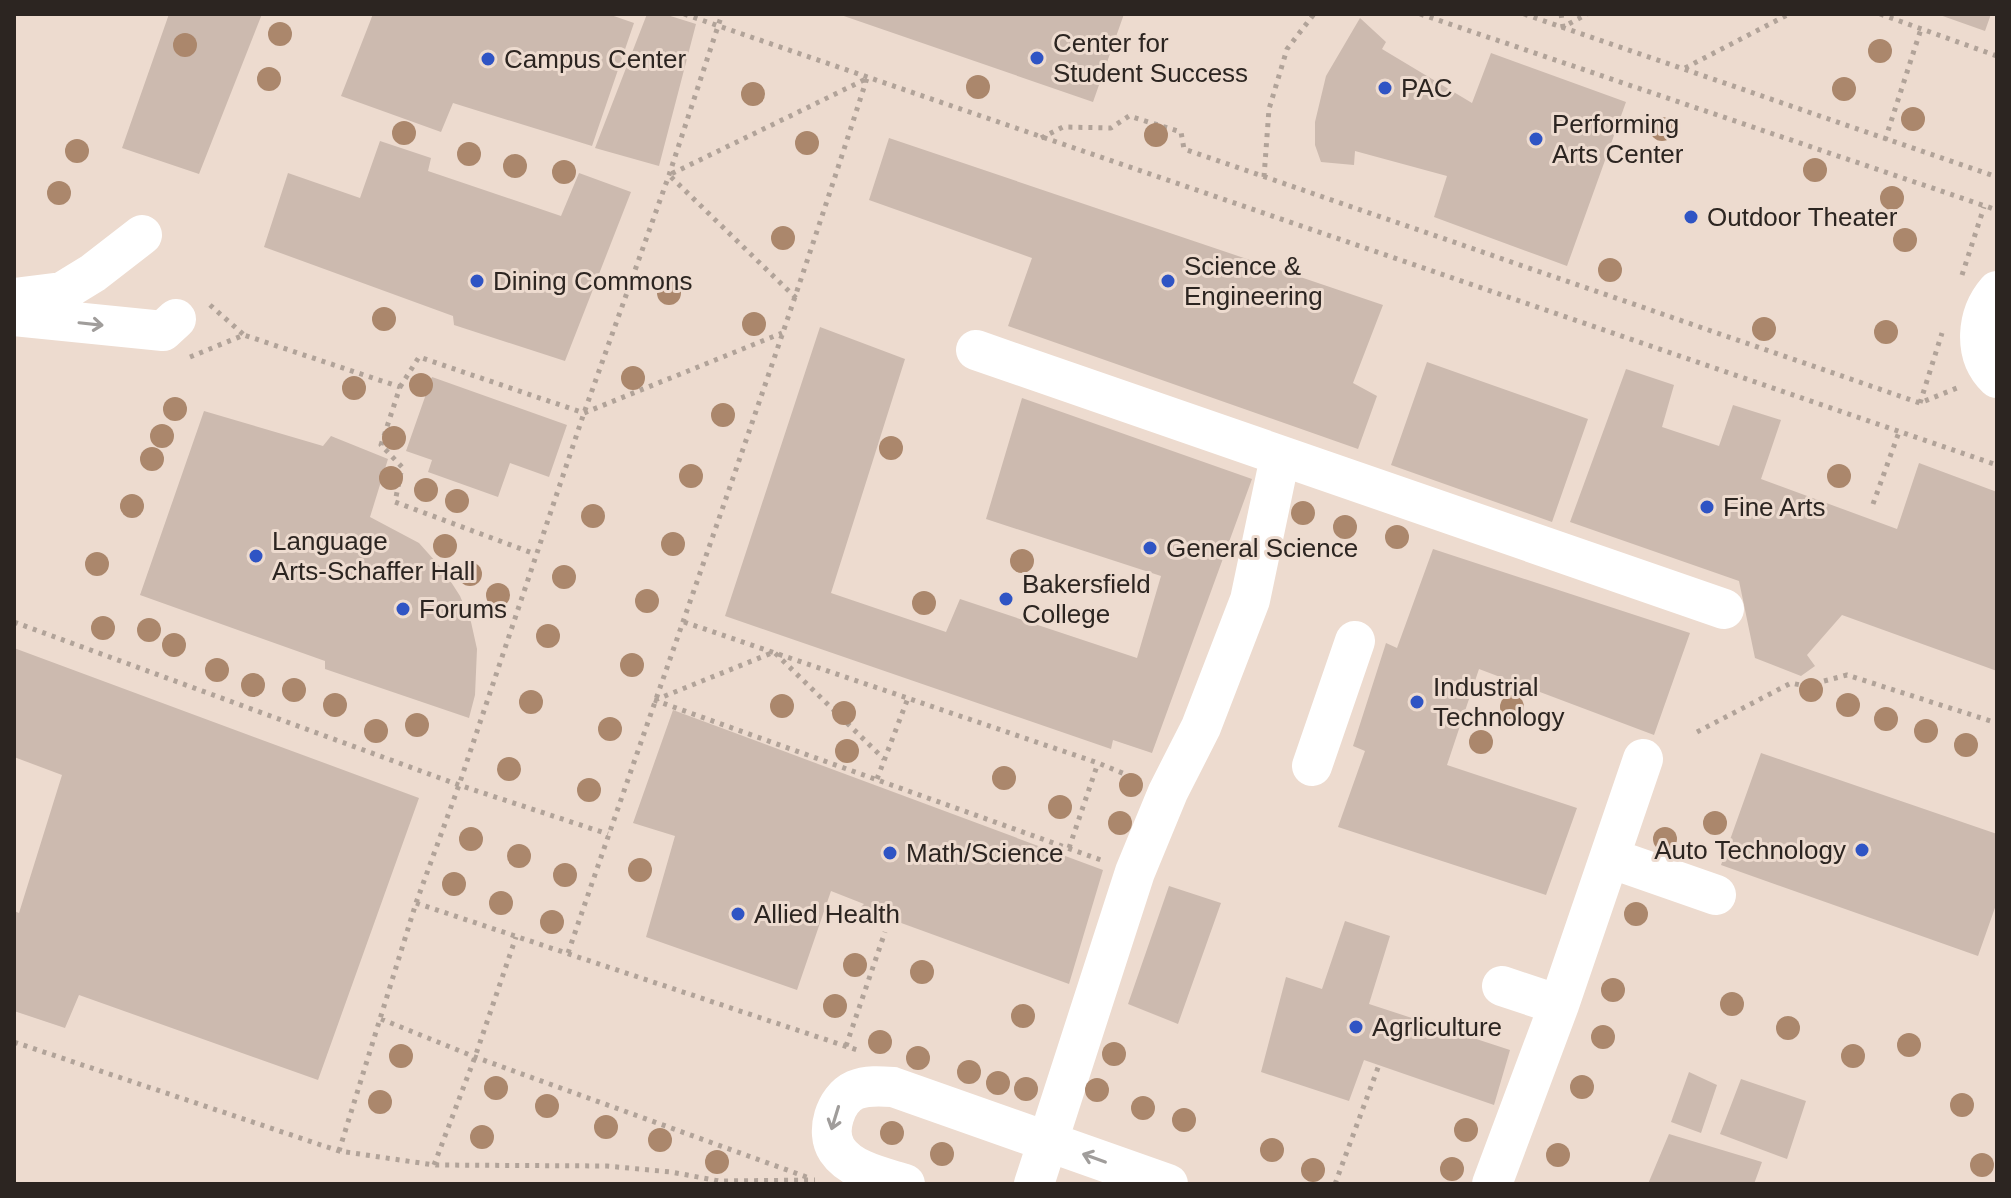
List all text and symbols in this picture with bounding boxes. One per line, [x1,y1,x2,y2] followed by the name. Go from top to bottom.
[1053,28,1248,88] place label: Center for Student Success
[504,44,686,74] place label: Campus Center
[1028,49,1046,67] marker: Center for Student Success
[479,50,497,68] marker: Campus Center
[1401,73,1453,103] place label: PAC
[1376,79,1394,97] marker: PAC
[1552,109,1684,169] place label: Performing Arts Center
[1527,130,1545,148] marker: Performing Arts Center
[1707,202,1898,232] place label: Outdoor Theater
[1682,208,1700,226] marker: Outdoor Theater
[1184,251,1323,311] place label: Science & Engineering
[493,266,692,296] place label: Dining Commons
[468,272,486,290] marker: Dining Commons
[1159,272,1177,290] marker: Science & Engineering
[77,317,104,332] one-way arrow
[1723,492,1826,522] place label: Fine Arts
[1698,498,1716,516] marker: Fine Arts
[272,526,475,586] place label: Language Arts-Schaffer Hall
[1166,533,1358,563] place label: General Science
[1141,539,1159,557] marker: General Science
[247,547,265,565] marker: Language Arts-Schaffer Hall
[1022,569,1151,629] place label: Bakersfield College
[997,590,1015,608] marker: Bakersfield College
[419,594,507,624] place label: Forums
[394,600,412,618] marker: Forums
[1433,672,1565,732] place label: Industrial Technology
[1408,693,1426,711] marker: Industrial Technology
[1654,835,1846,865] place label: Auto Technology
[906,838,1064,868] place label: Math/Science
[1853,841,1871,859] marker: Auto Technology
[881,844,899,862] marker: Math/Science
[754,899,900,929] place label: Allied Health
[729,905,747,923] marker: Allied Health
[1372,1012,1502,1042] place label: Agrliculture
[1347,1018,1365,1036] marker: Agrliculture
[827,1105,841,1130] one-way arrow
[1082,1150,1107,1164] one-way arrow

